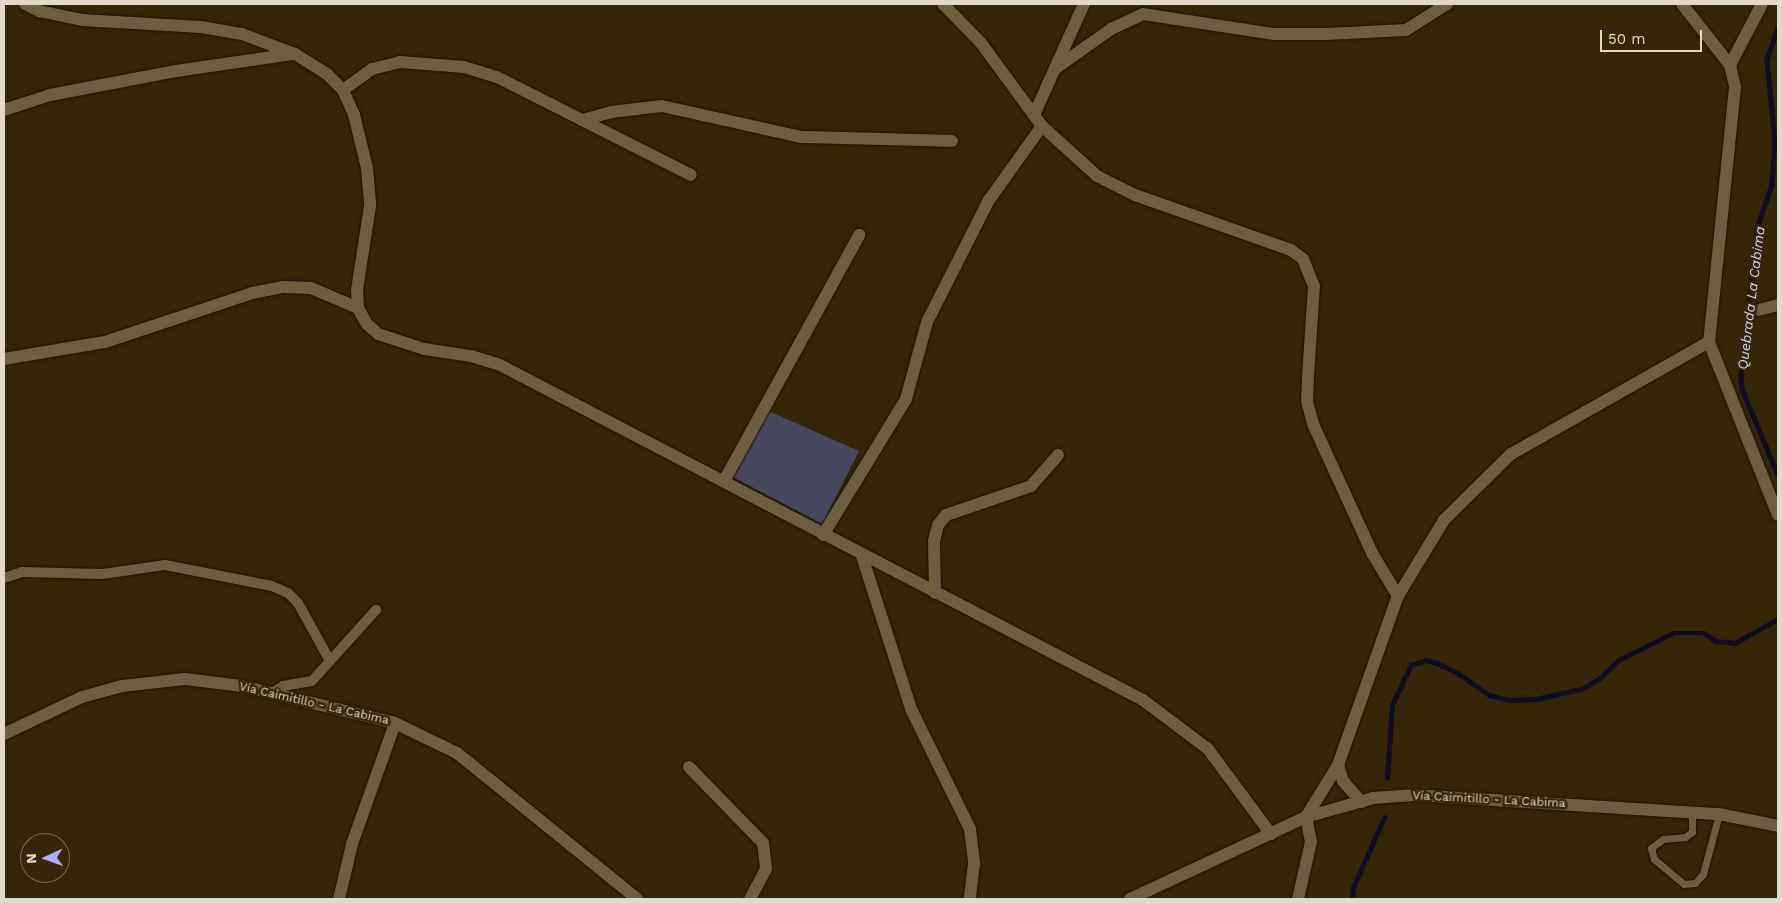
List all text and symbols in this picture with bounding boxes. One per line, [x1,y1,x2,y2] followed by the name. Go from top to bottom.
[1602,20,1704,52] scale bar
[1608,30,1645,48] text: 50 m
[1734,225,1768,371] water label: Quebrada La Cabima
[237,680,391,728] street label: Vía Caimitillo - La Cabima
[1412,789,1566,811] street label: Vía Caimitillo - La Cabima
[20,833,70,883] north arrow
[23,853,39,864] text: N

